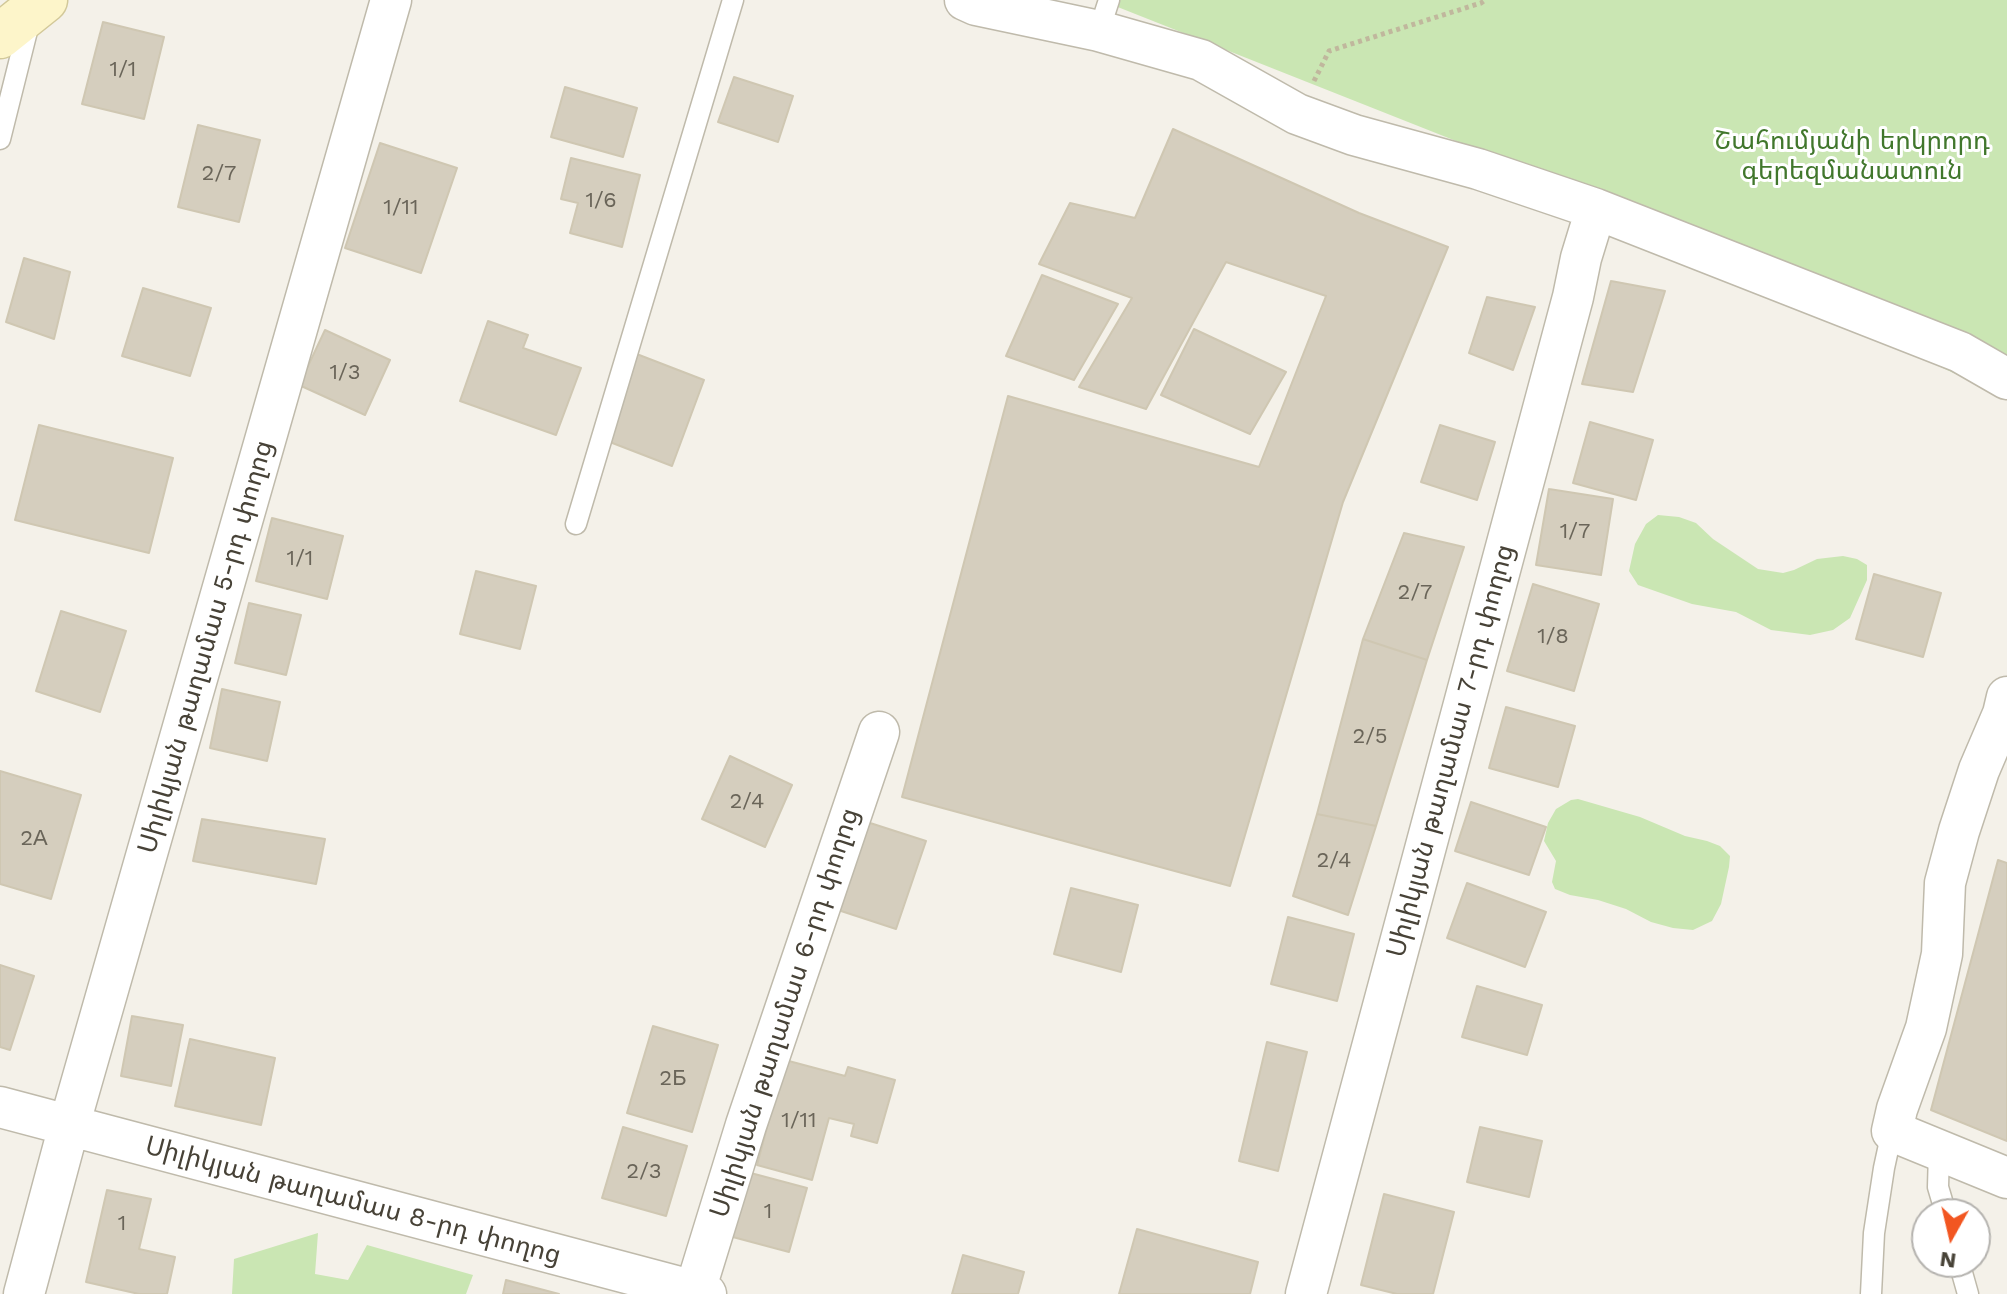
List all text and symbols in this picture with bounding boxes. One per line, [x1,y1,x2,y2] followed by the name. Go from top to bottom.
[110,57,136,83] house number: 1/1
[1714,125,1990,186] park label: Շահումյանի երկրորդ գերեզմանատուն
[202,161,236,187] house number: 2/7
[585,188,617,214] house number: 1/6
[383,195,419,221] house number: 1/11
[329,360,361,386] house number: 1/3
[132,437,280,857] street label: Սիլիկյան թաղամաս 5-րդ փողոց
[1560,519,1590,545] house number: 1/7
[1381,541,1521,961] street label: Սիլիկյան թաղամաս 7-րդ փողոց
[287,546,313,572] house number: 1/1
[1398,580,1432,606] house number: 2/7
[1537,624,1569,650] house number: 1/8
[1352,724,1388,750] house number: 2/5
[730,789,764,815] house number: 2/4
[704,804,866,1222] street label: Սիլիկյան թաղամաս 6-րդ փողոց
[20,826,48,852] house number: 2А
[1317,848,1351,874] house number: 2/4
[659,1066,687,1092] house number: 2Б
[781,1108,817,1134] house number: 1/11
[142,1130,564,1272] street label: Սիլիկյան թաղամաս 8-րդ փողոց
[626,1159,662,1185] house number: 2/3
[1911,1198,1991,1278] north arrow
[764,1199,772,1225] house number: 1
[118,1211,126,1237] house number: 1
[1938,1247,1958,1274] text: N

